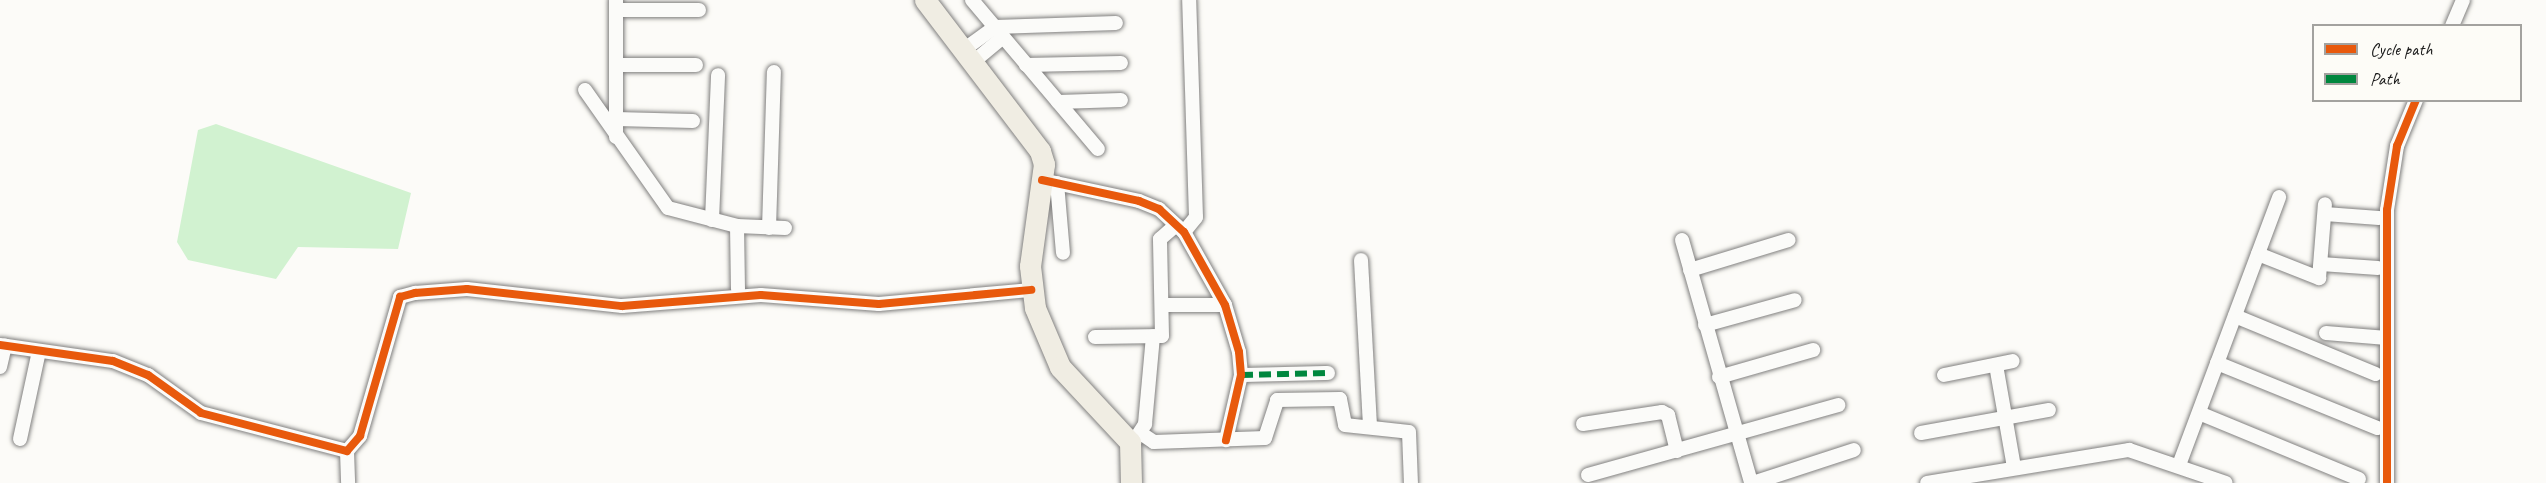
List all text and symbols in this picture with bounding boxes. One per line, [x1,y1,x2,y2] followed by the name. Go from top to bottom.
[2312,24,2522,102] legend
[2370,38,2432,60] text: Cycle path
[2370,68,2400,90] text: Path

